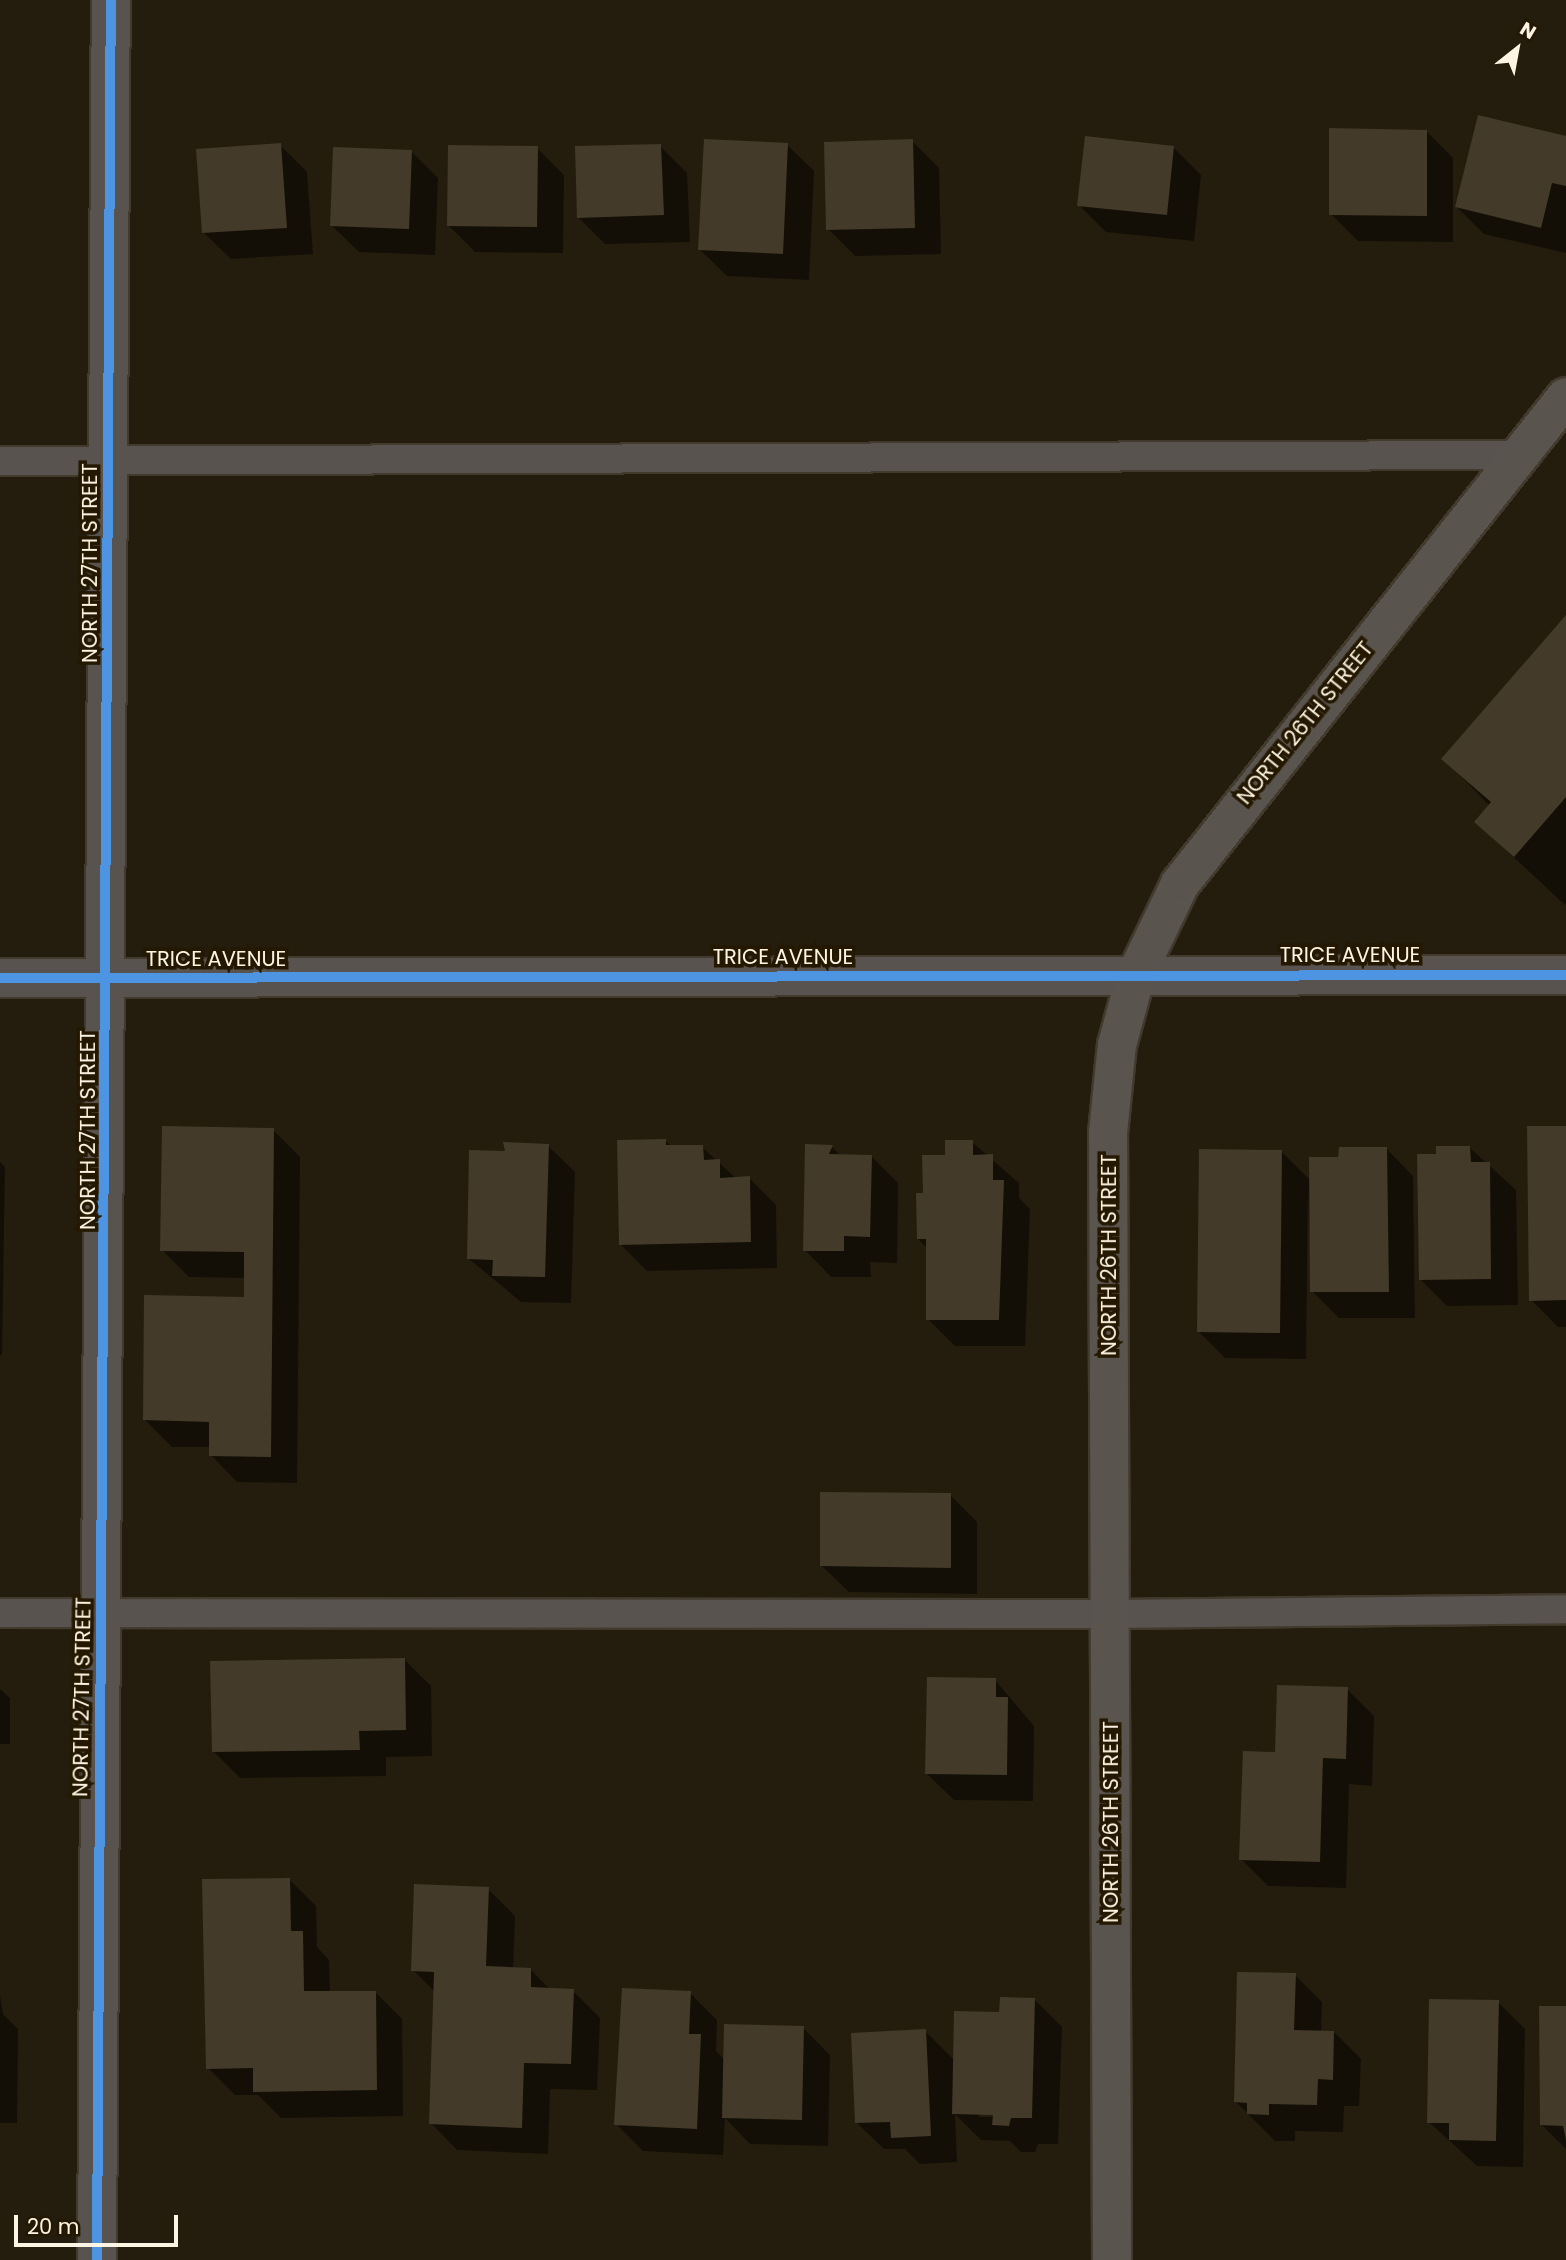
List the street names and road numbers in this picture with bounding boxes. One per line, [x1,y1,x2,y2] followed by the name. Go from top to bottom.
[77,463,103,663] street label: NORTH 27TH STREET
[1232,637,1378,809] street label: NORTH 26TH STREET
[1280,942,1420,968] street label: TRICE AVENUE
[713,944,853,970] street label: TRICE AVENUE
[146,946,286,972] street label: TRICE AVENUE
[75,1030,101,1230] street label: NORTH 27TH STREET
[1096,1154,1122,1356] street label: NORTH 26TH STREET
[68,1597,96,1797] street label: NORTH 27TH STREET
[1098,1721,1124,1923] street label: NORTH 26TH STREET

